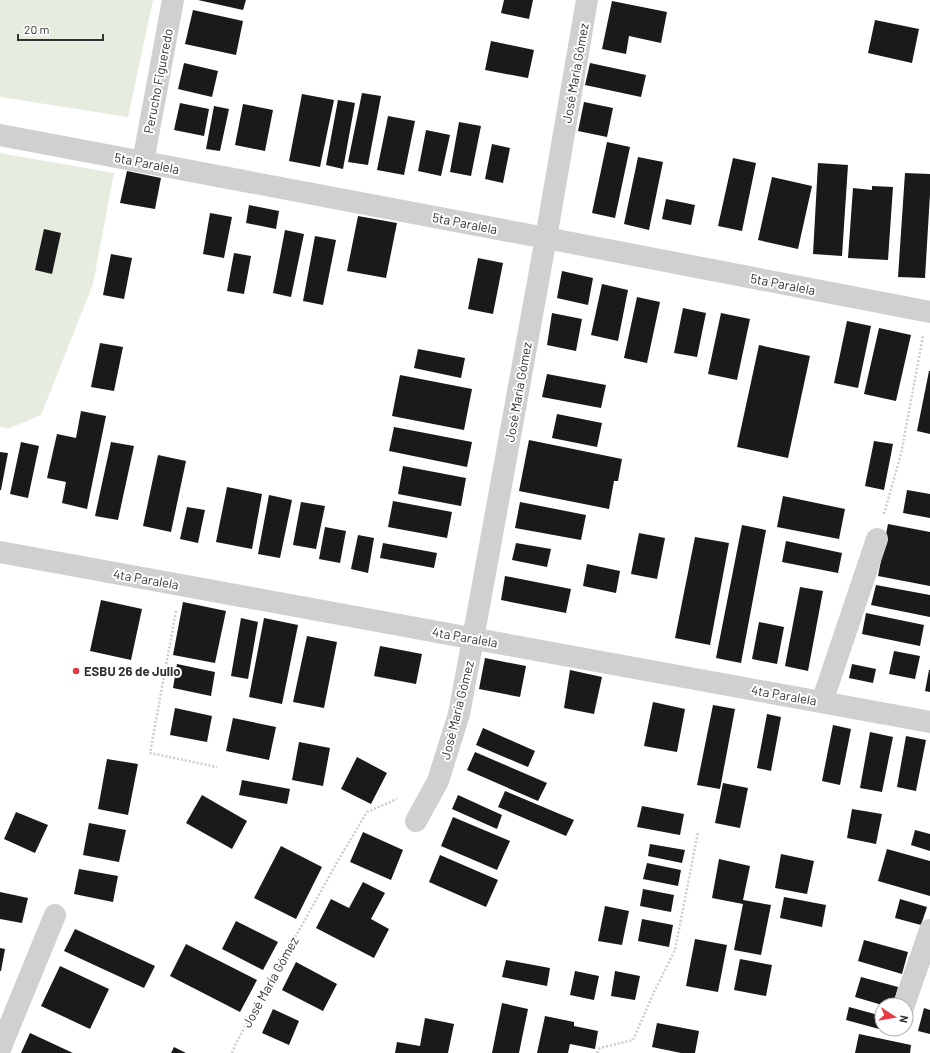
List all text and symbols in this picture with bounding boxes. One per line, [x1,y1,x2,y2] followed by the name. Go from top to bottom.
[18,16,103,42] scale bar
[24,22,50,36] text: 20 m
[558,22,592,124] street label: José María Gómez
[140,27,176,135] street label: Perucho Figueredo
[113,149,181,177] street label: 5ta Paralela
[431,209,499,237] street label: 5ta Paralela
[749,270,817,298] street label: 5ta Paralela
[501,341,535,443] street label: José María Gómez
[112,565,180,593] street label: 4ta Paralela
[431,623,499,651] street label: 4ta Paralela
[437,659,477,761] street label: José María Gómez
[84,663,180,679] place label: ESBU 26 de Julio
[71,666,81,676] marker: ESBU 26 de Julio
[750,681,818,709] street label: 4ta Paralela
[238,934,302,1030] street label: José María Gómez
[874,997,914,1037] north arrow
[897,1014,911,1024] text: N

